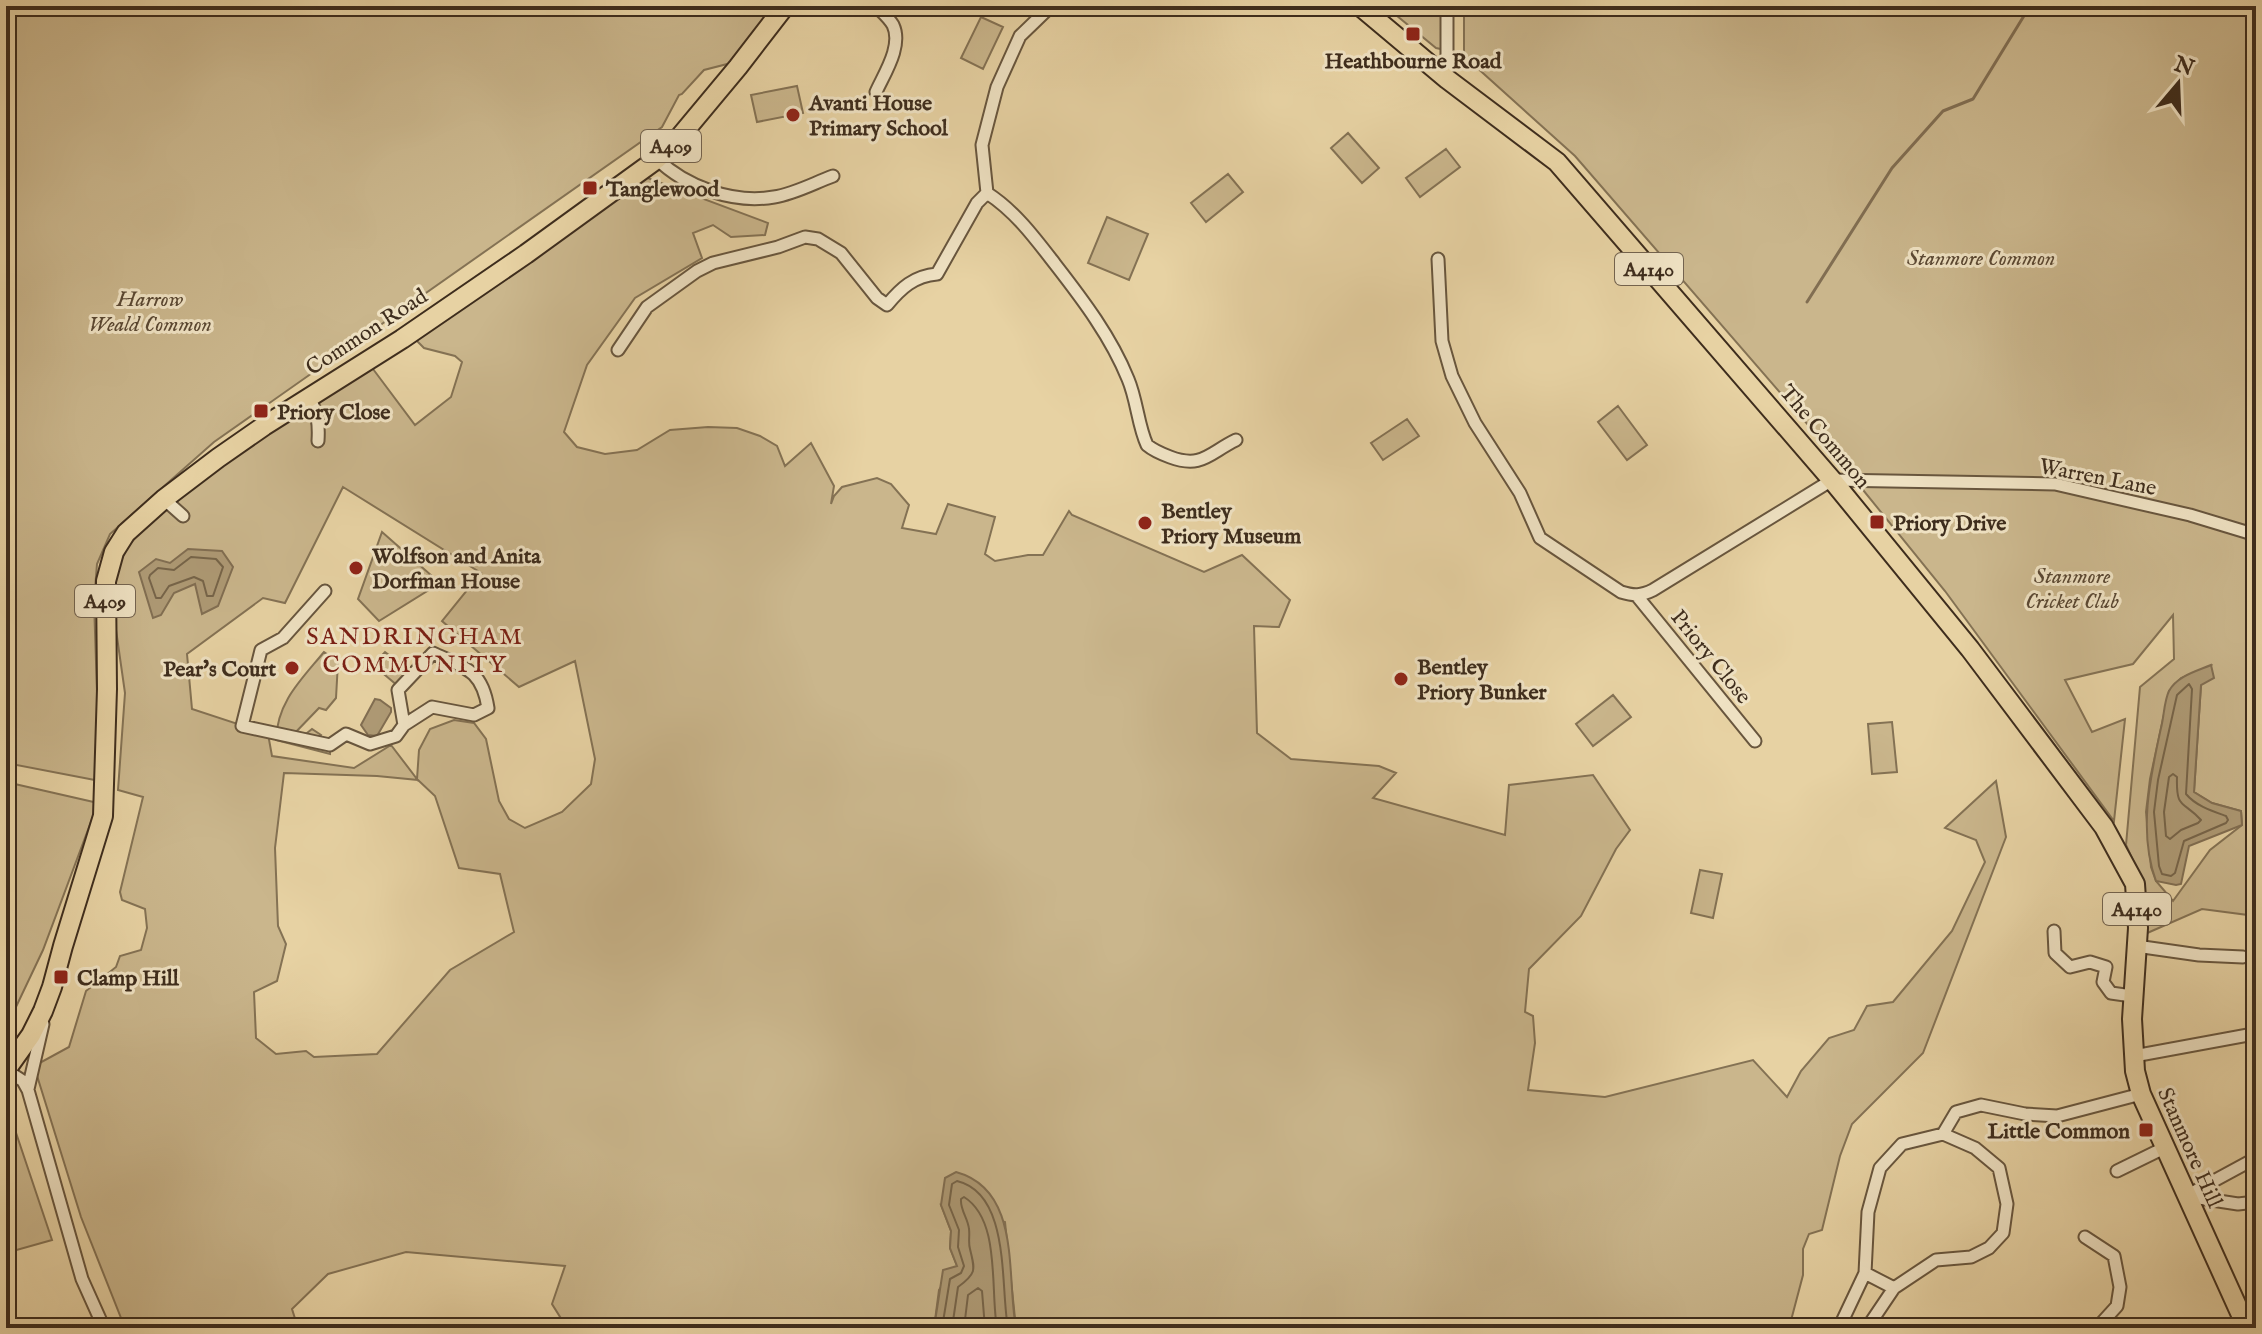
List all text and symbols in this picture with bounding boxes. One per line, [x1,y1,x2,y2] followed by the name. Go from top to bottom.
[1404,25,1422,43] marker: Heathbourne Road
[2138,44,2218,124] north arrow
[1325,48,1503,76] place label: Heathbourne Road
[2169,50,2197,83] text: N
[808,90,949,143] place label: Avanti House Primary School
[784,106,802,124] marker: Avanti House Primary School
[641,130,701,162] road number: A409
[605,176,721,204] place label: Tanglewood
[581,179,599,197] marker: Tanglewood
[1907,245,2055,273] park label: Stanmore Common
[1615,253,1683,285] road number: A4140
[301,283,433,382] street label: Common Road
[88,286,212,339] park label: Harrow Weald Common
[1773,379,1876,495] street label: The Common
[277,399,390,427] place label: Priory Close
[252,402,270,420] marker: Priory Close
[2037,453,2159,503] street label: Warren Lane
[1161,498,1301,551] place label: Bentley Priory Museum
[1893,510,2006,538] place label: Priory Drive
[1868,513,1886,531] marker: Priory Drive
[1136,514,1154,532] marker: Bentley Priory Museum
[371,543,541,596] place label: Wolfson and Anita Dorfman House
[347,559,365,577] marker: Wolfson and Anita Dorfman House
[2025,563,2119,616] park label: Stanmore Cricket Club
[75,585,135,617] road number: A409
[1664,604,1757,710] street label: Priory Close
[306,622,524,681] district label: SANDRINGHAM COMMUNITY
[1417,654,1547,707] place label: Bentley Priory Bunker
[163,656,276,684] place label: Pear's Court
[283,659,301,677] marker: Pear's Court
[1392,670,1410,688] marker: Bentley Priory Bunker
[2103,893,2171,925] road number: A4140
[77,965,180,993] place label: Clamp Hill
[52,968,70,986] marker: Clamp Hill
[2150,1083,2228,1212] street label: Stanmore Hill
[1988,1118,2130,1146] place label: Little Common
[2137,1121,2155,1139] marker: Little Common

